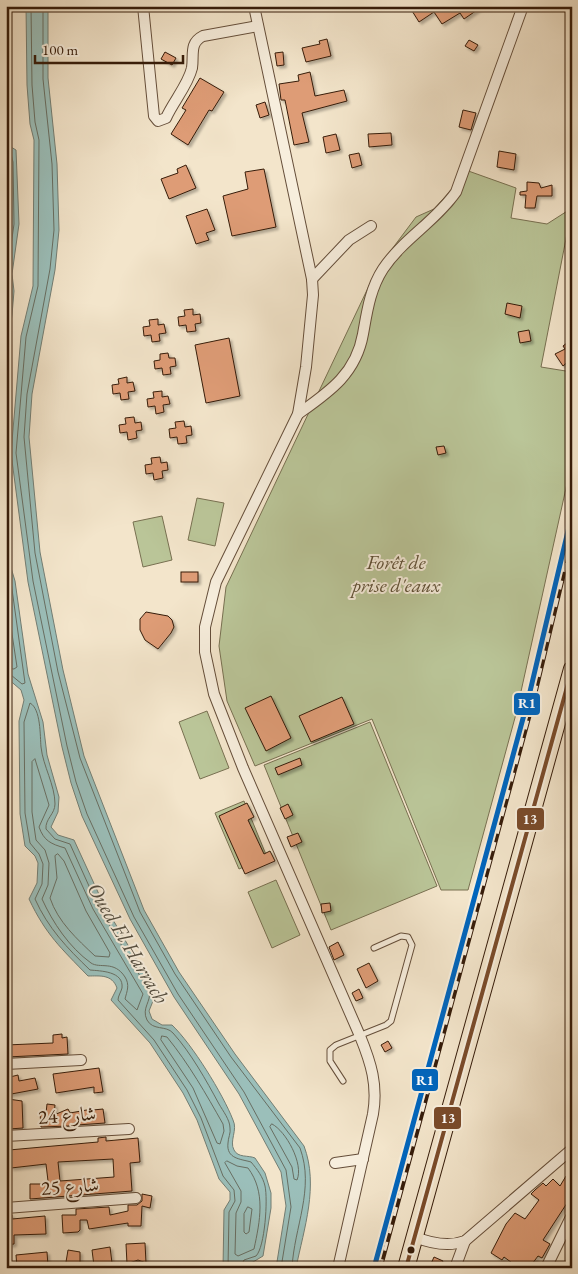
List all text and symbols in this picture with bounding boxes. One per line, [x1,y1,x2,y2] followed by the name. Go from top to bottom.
[35,32,182,64] scale bar
[42,40,79,59] text: 100 m
[349,549,441,598] park label: Forêt de prise d'eaux
[513,692,541,716] line badge: R1
[518,694,536,712] text: R1
[516,807,545,831] line badge: 13
[523,810,537,828] text: 13
[82,877,175,1008] water label: Oued El Harrach
[411,1068,439,1092] line badge: R1
[416,1071,434,1089] text: R1
[37,1100,97,1135] street label: شارع 24
[433,1106,462,1130] line badge: 13
[441,1109,455,1127] text: 13
[40,1171,100,1206] street label: شارع 25
[406,1245,416,1255] unlabelled marker

